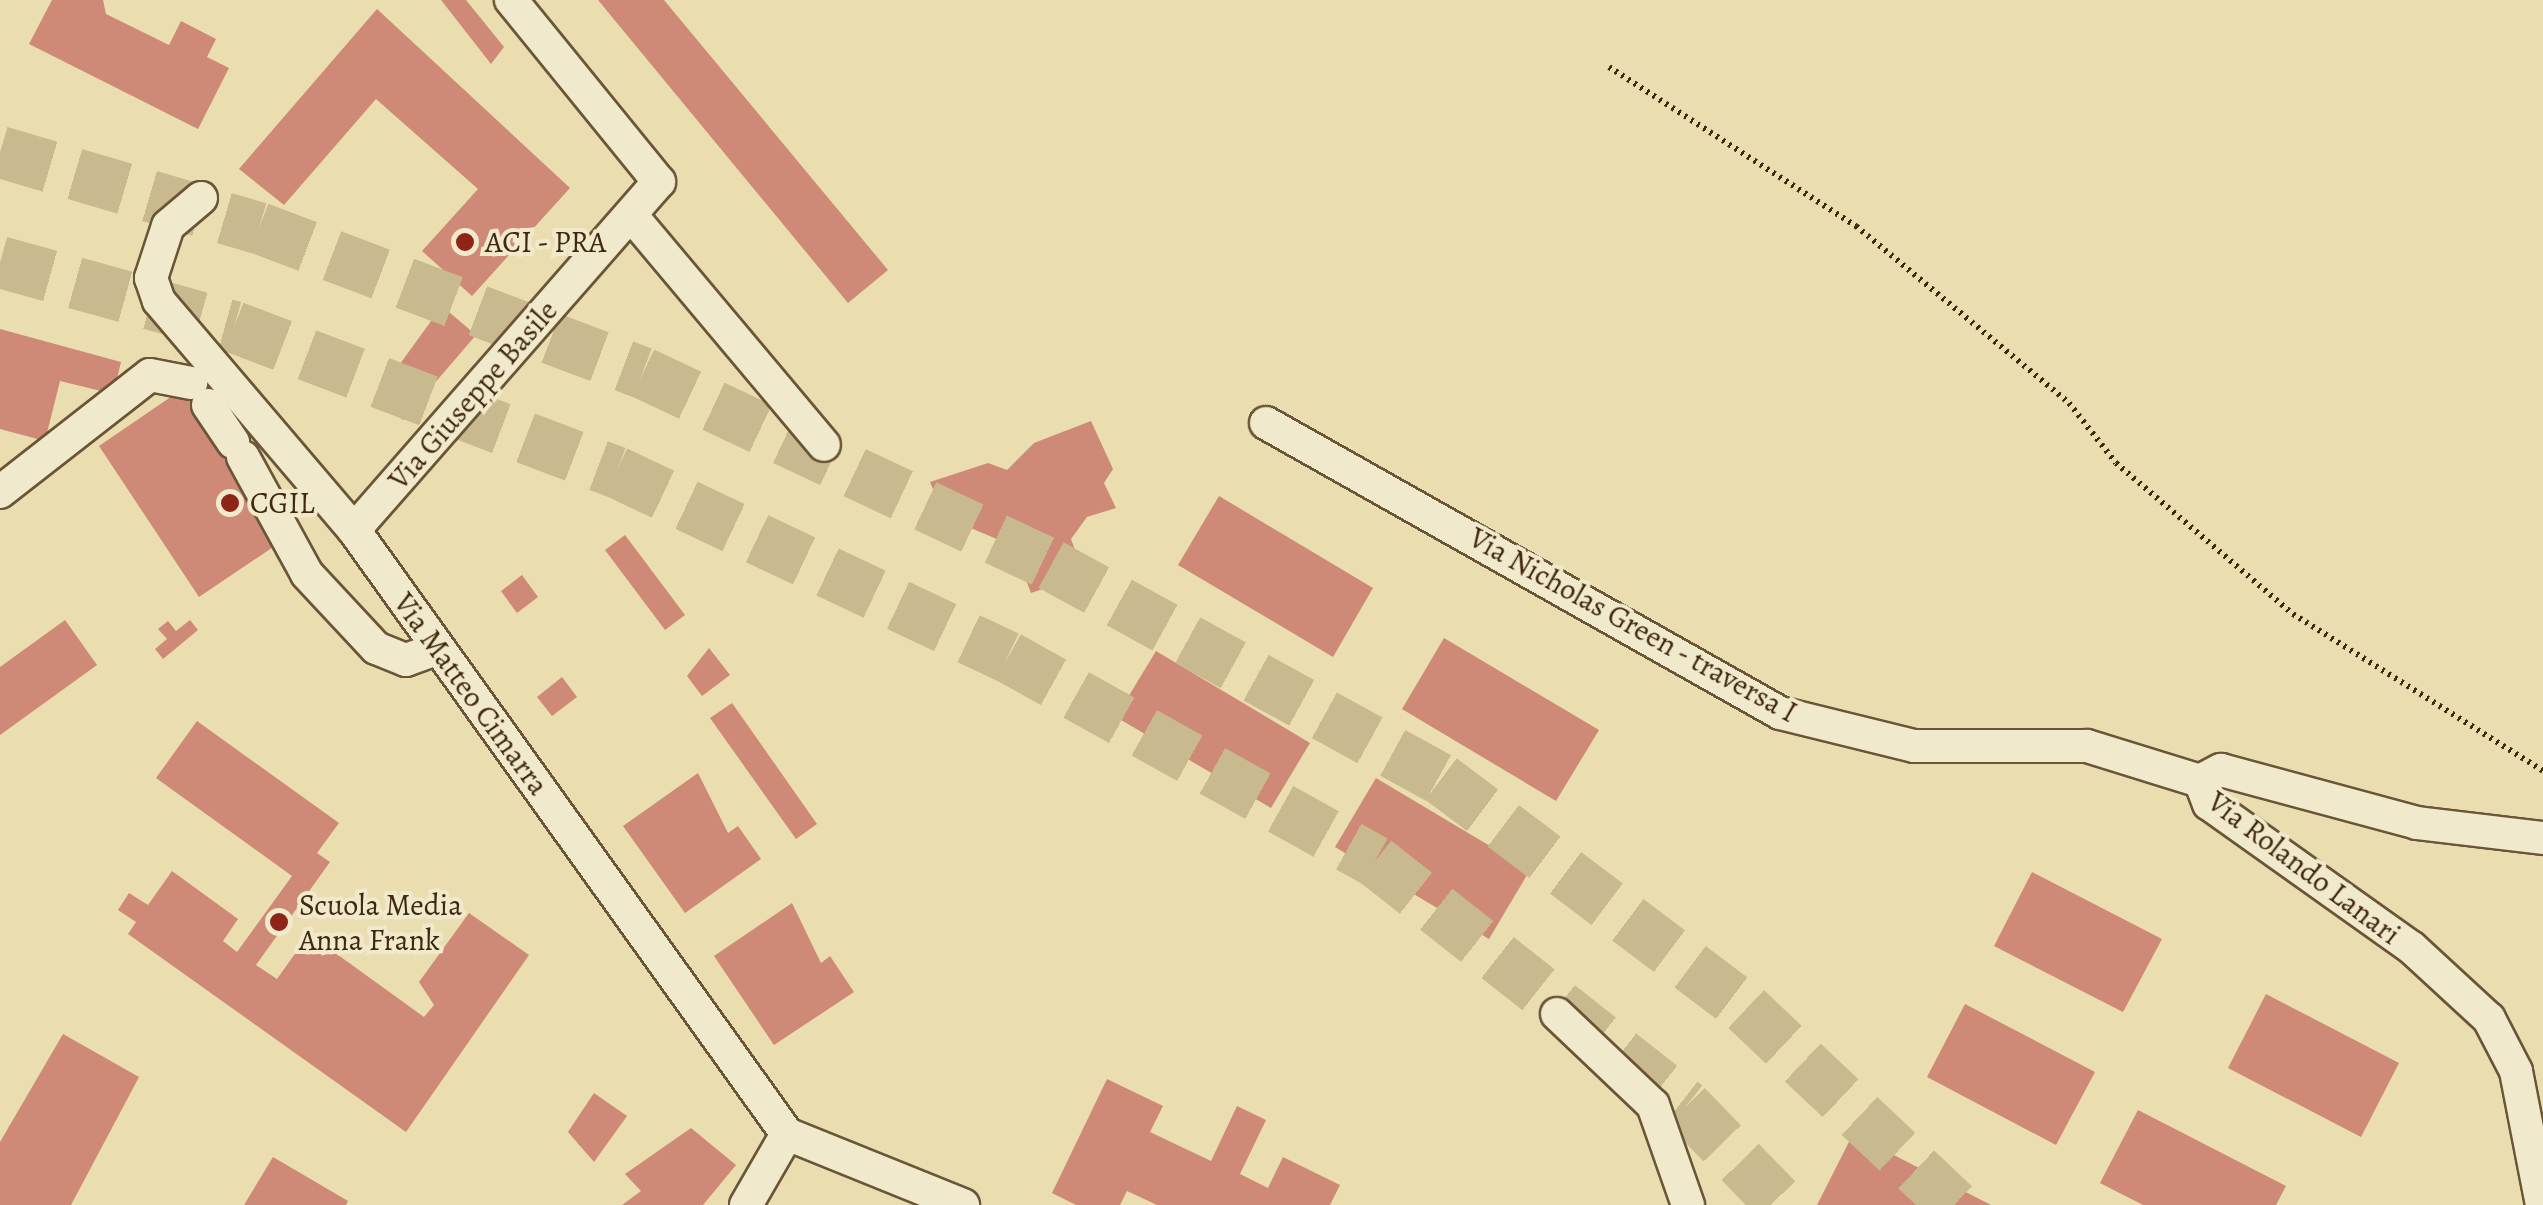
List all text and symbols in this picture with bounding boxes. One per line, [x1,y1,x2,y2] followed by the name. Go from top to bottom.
[485,224,607,260] place label: ACI - PRA
[454,231,476,253] marker: ACI - PRA
[381,293,565,497] street label: Via Giuseppe Basile
[250,485,314,521] place label: CGIL
[219,492,241,514] marker: CGIL
[1462,519,1804,731] street label: Via Nicholas Green - traversa I
[386,586,556,802] street label: Via Matteo Cimarra
[2200,784,2408,952] street label: Via Rolando Lanari
[299,887,462,958] place label: Scuola Media Anna Frank
[268,911,290,933] marker: Scuola Media Anna Frank

